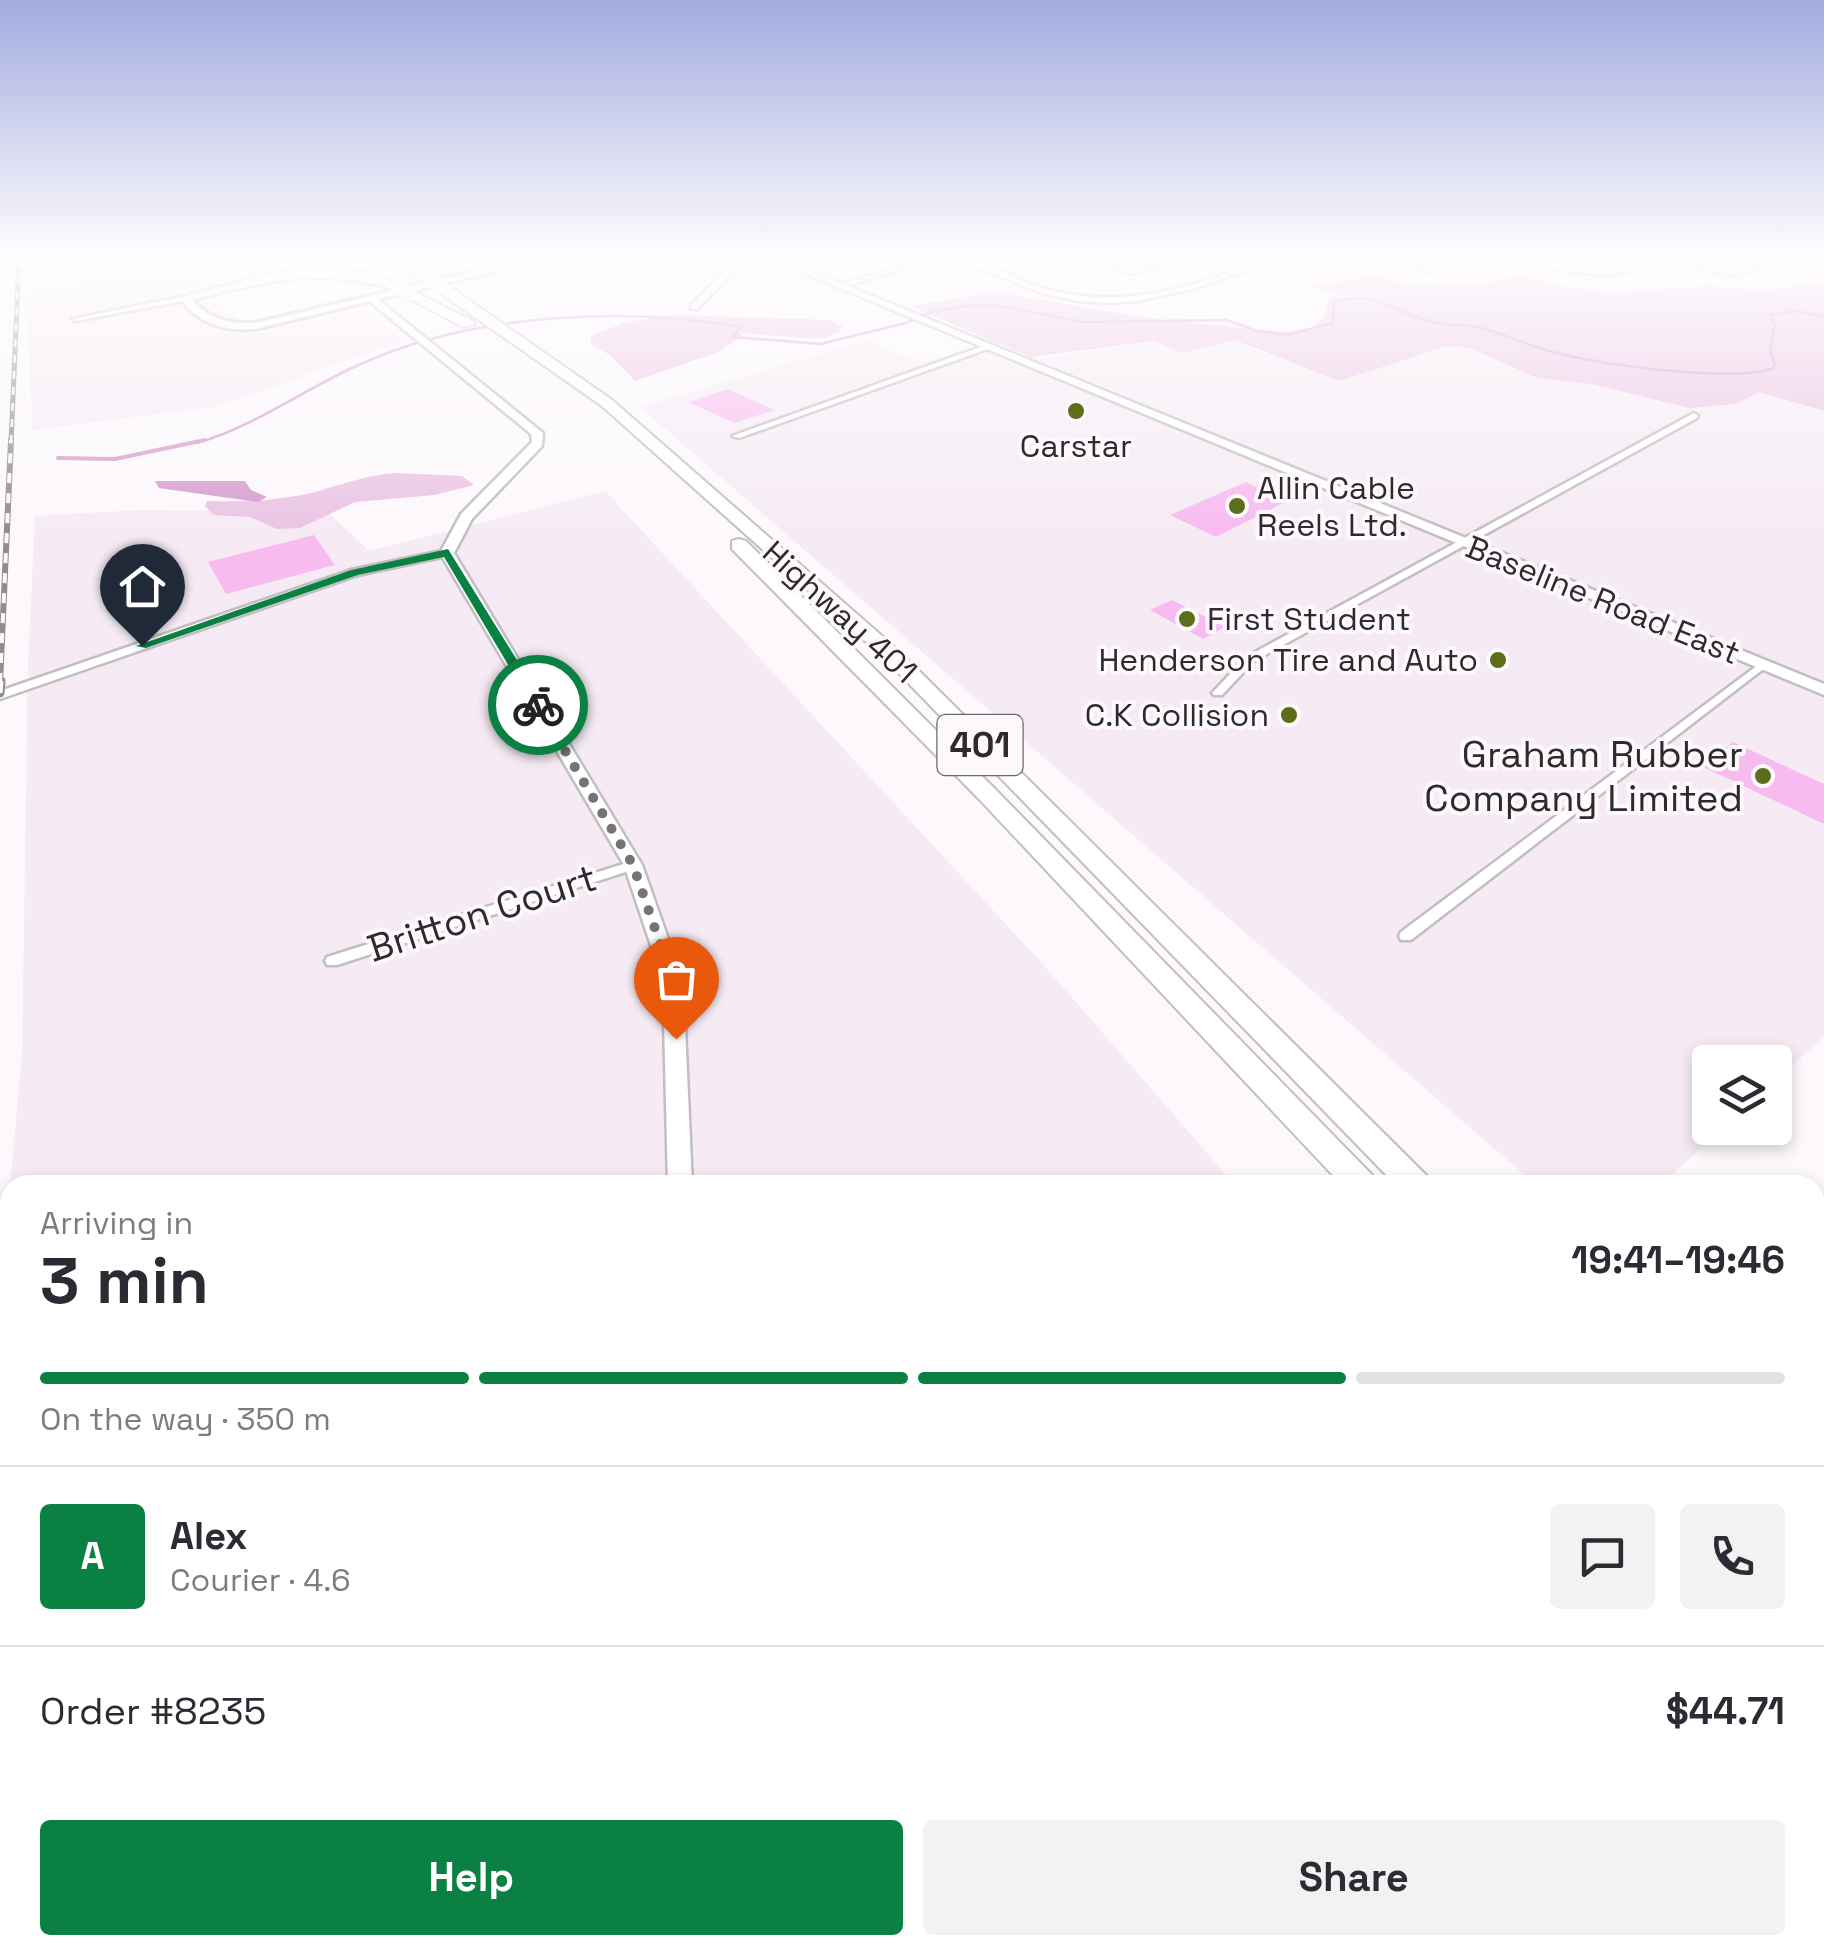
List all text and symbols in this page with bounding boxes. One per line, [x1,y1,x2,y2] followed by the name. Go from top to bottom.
[1065,400,1087,422] marker: Carstar
[1020,426,1132,466] place label: Carstar
[1257,468,1415,545] place label: Allin Cable Reels Ltd.
[1226,495,1248,517] marker: Allin Cable Reels Ltd.
[1460,527,1746,673] street label: Baseline Road East
[755,532,925,692] street label: Highway 401
[100,544,185,647] pin
[115,559,170,614] icon: home
[1207,599,1411,639] place label: First Student
[1176,608,1198,630] marker: First Student
[1098,640,1478,680] place label: Henderson Tire and Auto
[1487,649,1509,671] marker: Henderson Tire and Auto
[488,655,588,755] courier
[511,678,566,733] icon: bike
[1085,695,1269,735] place label: C.K Collision
[1278,704,1300,726] marker: C.K Collision
[938,715,1022,775] road number: 401
[1424,730,1743,822] place label: Graham Rubber Company Limited
[1752,765,1774,787] marker: Graham Rubber Company Limited
[361,853,603,973] street label: Britton Court
[634,937,719,1040] pin
[649,952,704,1007] icon: bag
[1692,1045,1792,1145] map controls
[1692,1045,1792,1145] button: layers
[40,1203,193,1243] text: Arriving in
[1571,1236,1785,1284] text: 19:41–19:46
[40,1239,209,1322] text: 3 min
[40,1399,331,1439] text: On the way · 350 m
[1550,1504,1655,1609] button: chat
[1680,1504,1785,1609] button: phone
[170,1512,247,1560] text: Alex
[80,1532,105,1580] text: A
[170,1560,351,1600] text: Courier · 4.6
[40,1687,266,1735] text: Order #8235
[1666,1687,1785,1735] text: $44.71
[40,1820,903,1935] button: Help
[923,1820,1785,1935] button: Share

